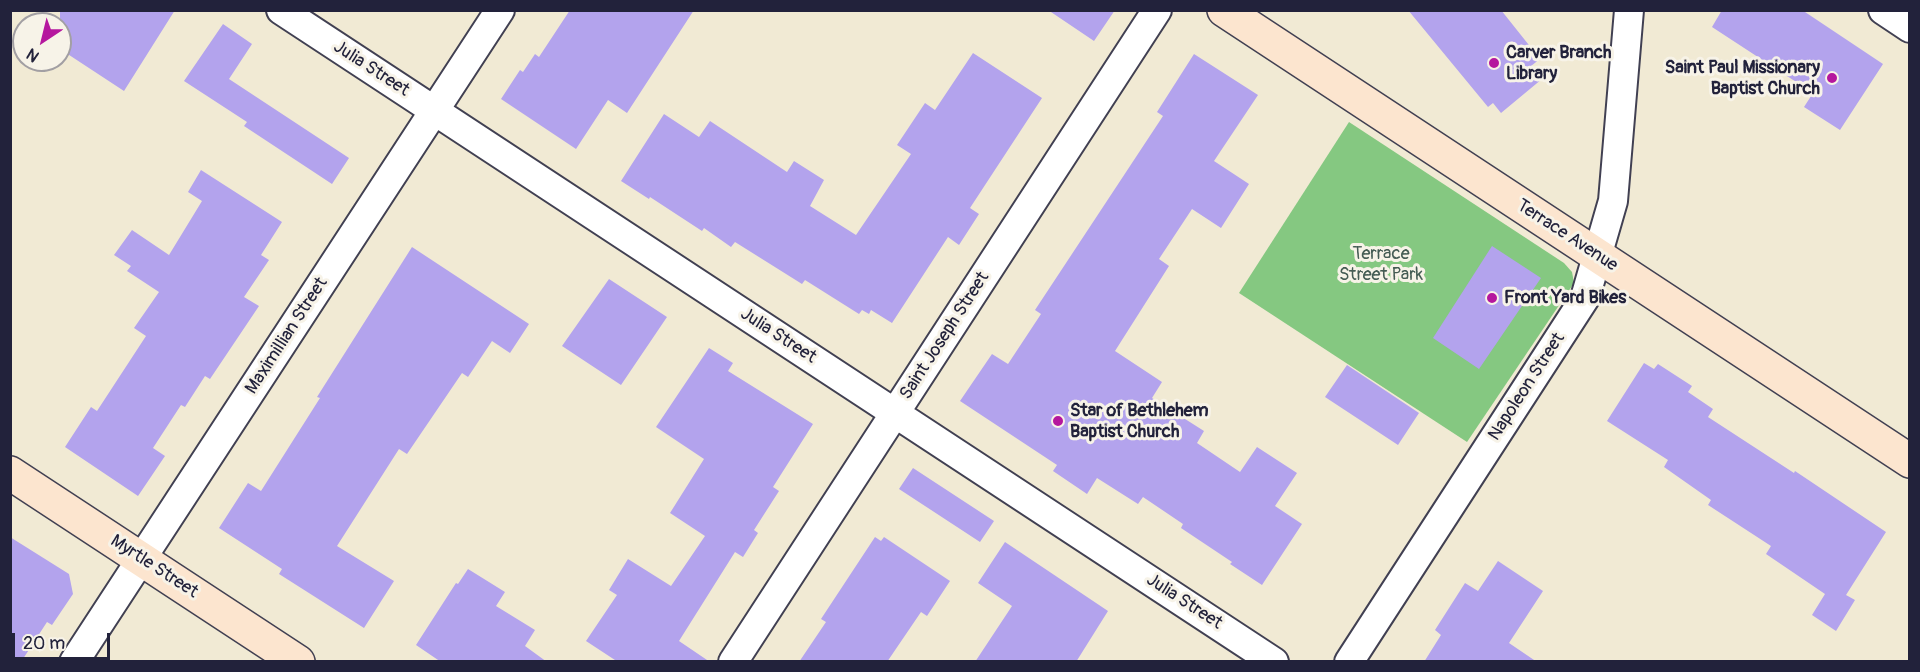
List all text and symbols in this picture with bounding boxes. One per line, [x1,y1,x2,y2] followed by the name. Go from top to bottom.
[12,12,72,72] north arrow
[329,36,413,102] street label: Julia Street
[1506,42,1611,84] place label: Carver Branch Library
[23,44,43,66] text: N
[1487,56,1501,70] marker: Carver Branch Library
[1665,57,1820,100] place label: Saint Paul Missionary Baptist Church
[1825,71,1839,85] marker: Saint Paul Missionary Baptist Church
[1512,195,1622,277] street label: Terrace Avenue
[1339,243,1423,286] park label: Terrace Street Park
[896,268,994,404] street label: Saint Joseph Street
[241,274,333,398] street label: Maximillian Street
[1504,287,1626,309] place label: Front Yard Bikes
[1485,291,1499,305] marker: Front Yard Bikes
[736,303,820,369] street label: Julia Street
[1484,329,1570,445] street label: Napoleon Street
[1070,400,1208,442] place label: Star of Bethlehem Baptist Church
[1051,414,1065,428] marker: Star of Bethlehem Baptist Church
[106,531,202,603] street label: Myrtle Street
[1142,569,1226,635] street label: Julia Street
[15,621,112,659] scale bar
[23,632,65,655] text: 20 m

